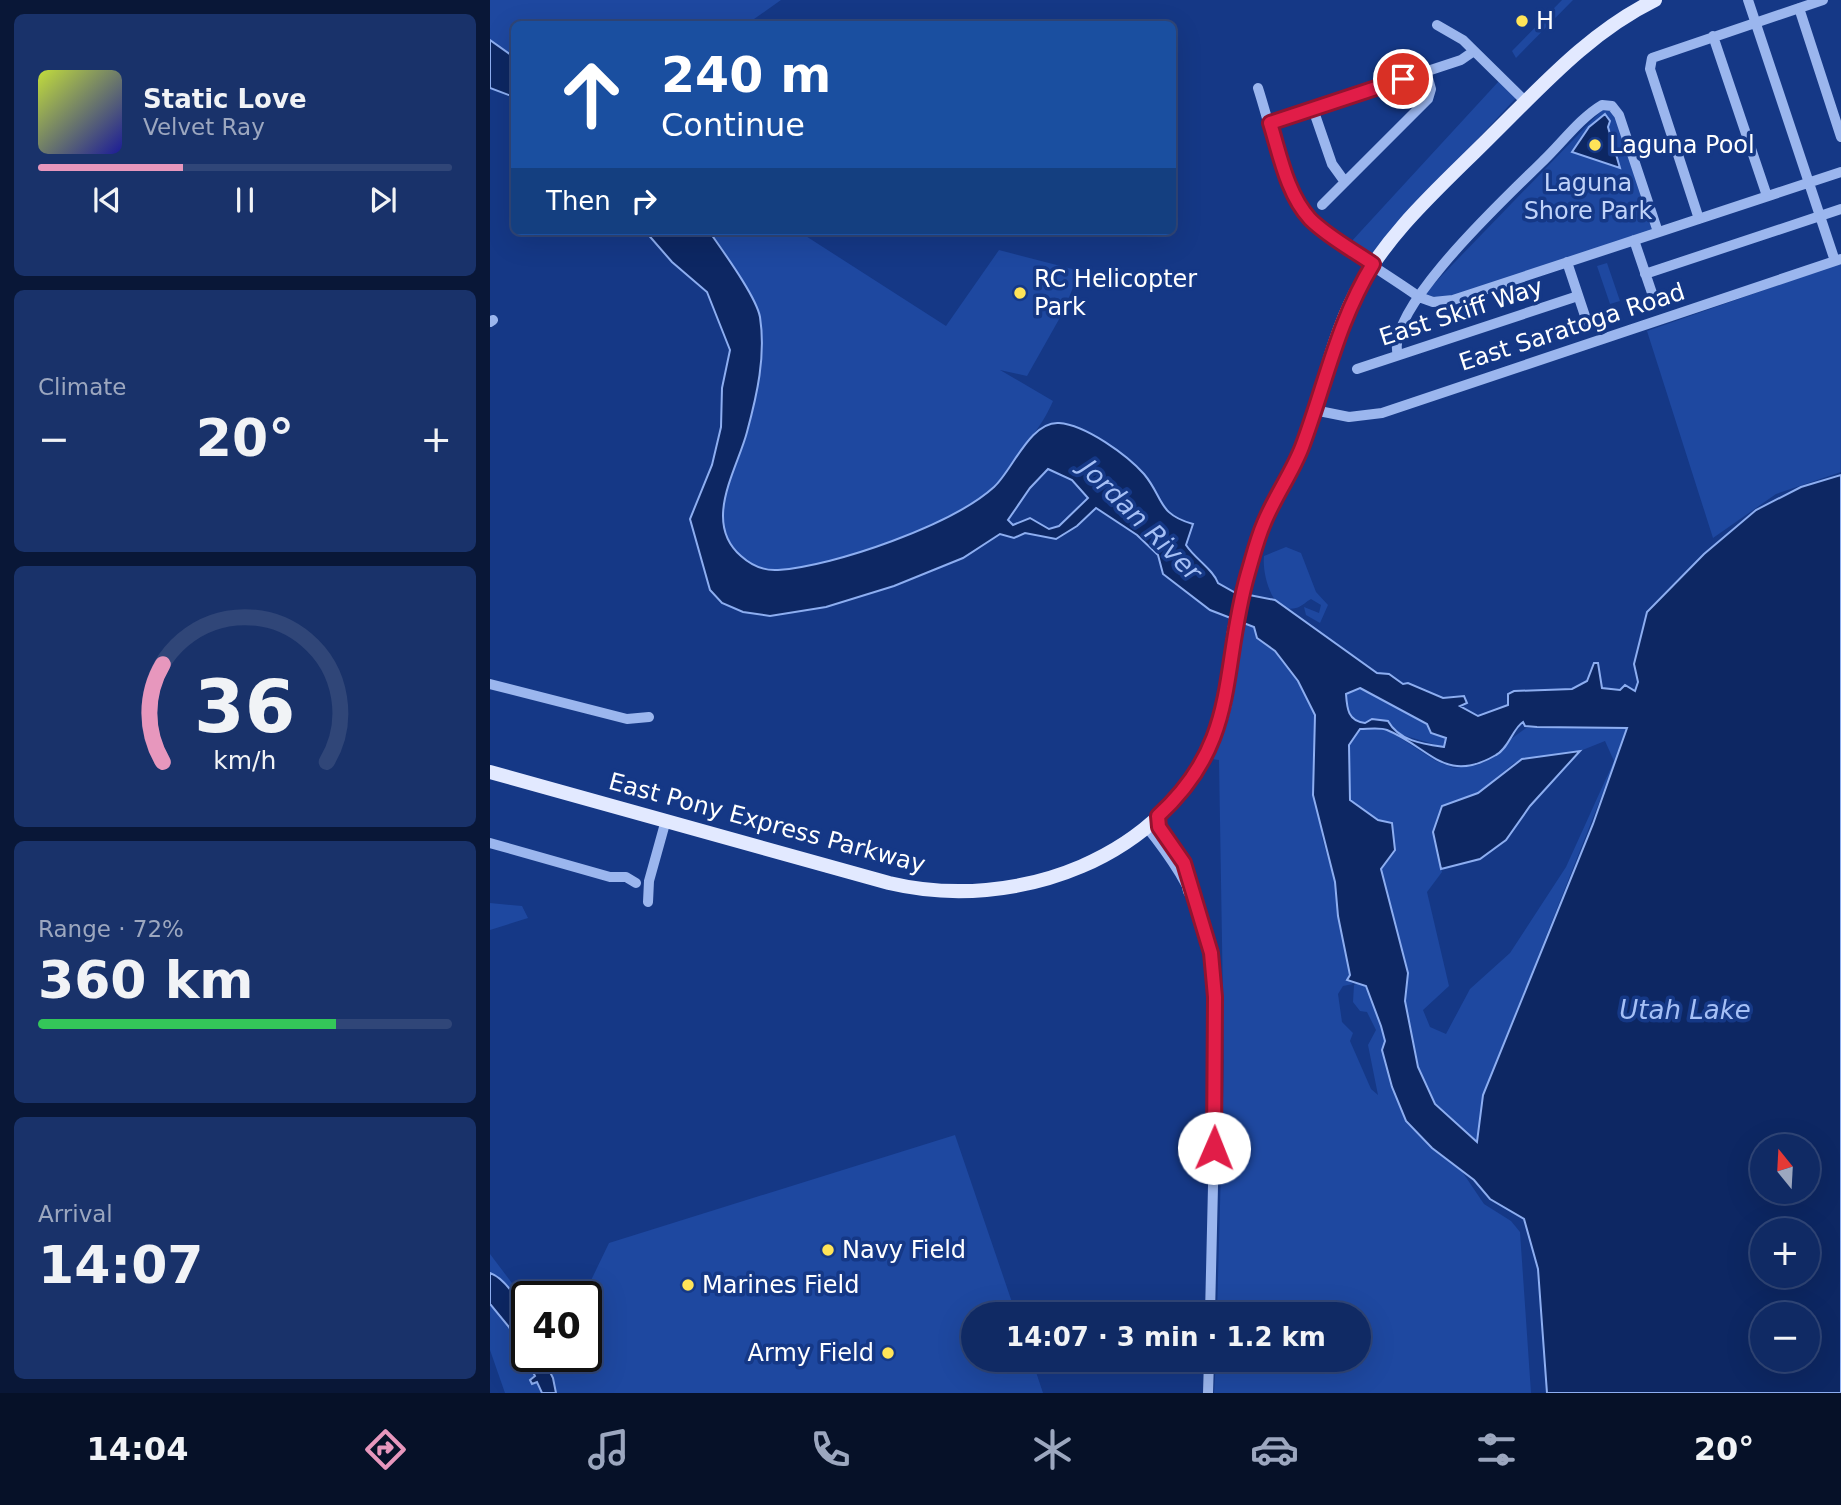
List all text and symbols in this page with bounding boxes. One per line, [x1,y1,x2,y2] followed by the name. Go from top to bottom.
[1536,7,1554,35] place label: H
[1514,13,1530,29] marker: H
[661,47,831,104] text: 240 m
[546,49,637,140] icon: ahead
[1373,49,1433,109] pin
[1384,60,1422,98] icon: arrive
[143,84,307,114] text: Static Love
[661,106,805,144] text: Continue
[143,114,265,140] text: Velvet Ray
[1609,131,1755,159] place label: Laguna Pool
[1587,137,1603,153] marker: Laguna Pool
[1524,169,1652,225] park label: Laguna Shore Park
[88,181,126,219] icon: previous
[226,181,264,219] icon: pause
[364,181,402,219] icon: next
[625,182,663,220] icon: right
[546,186,611,216] text: Then
[1034,265,1197,321] place label: RC Helicopter Park
[1376,272,1546,352] street label: East Skiff Way
[1456,277,1688,377] street label: East Saratoga Road
[1012,285,1028,301] marker: RC Helicopter Park
[38,374,127,400] text: Climate
[196,408,294,468] text: 20°
[38,417,70,461] text: −
[420,417,452,461] text: +
[1071,450,1209,588] water label: Jordan River
[194,665,296,750] text: 36
[213,746,277,775] text: km/h
[606,767,928,879] street label: East Pony Express Parkway
[38,916,184,942] text: Range · 72%
[38,950,253,1010] text: 360 km
[1619,995,1751,1025] water label: Utah Lake
[1177,1111,1251,1185] position arrow
[1750,1134,1820,1204] north arrow
[1750,1134,1820,1372] map controls
[38,1201,113,1227] text: Arrival
[1750,1218,1820,1288] button: +
[38,1235,204,1295] text: 14:07
[842,1236,966,1264] place label: Navy Field
[820,1242,836,1258] marker: Navy Field
[702,1271,859,1299] place label: Marines Field
[680,1277,696,1293] marker: Marines Field
[511,1281,602,1372] speed limit sign: 40
[1750,1302,1820,1372] button: −
[1006,1322,1326,1352] text: 14:07 · 3 min · 1.2 km
[748,1339,874,1367] place label: Army Field
[880,1345,896,1361] marker: Army Field
[361,1425,410,1474] icon: directions
[584,1425,633,1474] icon: music
[806,1425,855,1474] icon: phone
[1028,1425,1077,1474] icon: climate
[1250,1425,1299,1474] icon: car
[1472,1425,1521,1474] icon: filters
[87,1430,188,1468] text: 14:04
[1694,1430,1754,1468] text: 20°

